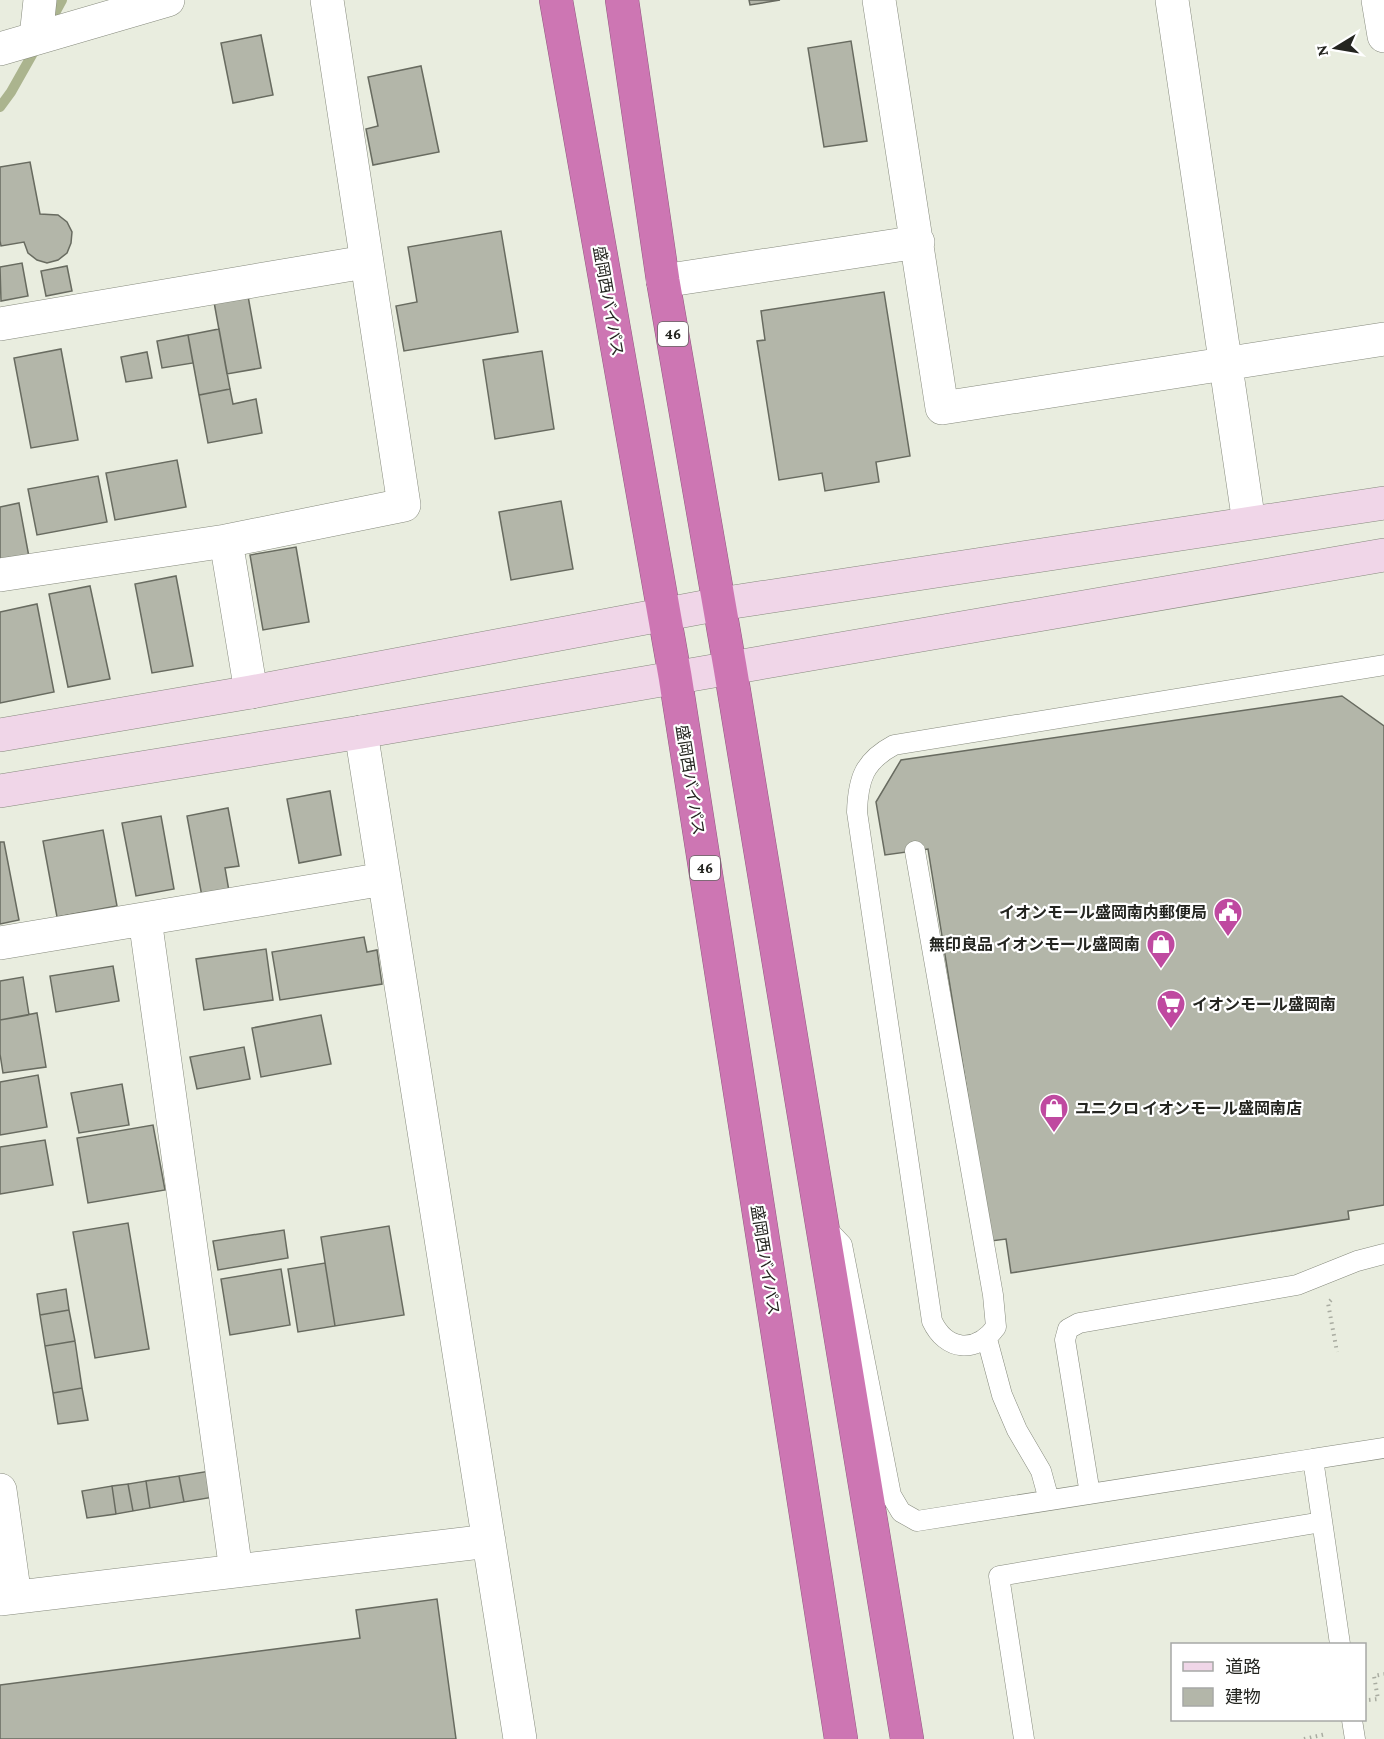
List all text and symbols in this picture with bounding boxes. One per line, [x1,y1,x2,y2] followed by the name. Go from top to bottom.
[1306,18,1366,78] north arrow
[1312,44,1331,58] text: N
[590,245,627,358] street label: 盛岡西バイパス
[658,322,688,346] road number: 46
[673,724,708,837] street label: 盛岡西バイパス
[690,856,720,880] road number: 46
[1212,896,1244,938] public building icon: イオンモール盛岡南内郵便局
[999,903,1207,921] place label: イオンモール盛岡南内郵便局
[1145,928,1177,970] shop icon: 無印良品 イオンモール盛岡南
[929,935,1140,953] place label: 無印良品 イオンモール盛岡南
[1155,988,1187,1030] supermarket icon: イオンモール盛岡南
[1192,995,1336,1013] place label: イオンモール盛岡南
[1038,1092,1070,1134] shop icon: ユニクロ イオンモール盛岡南店
[1075,1099,1302,1117] place label: ユニクロ イオンモール盛岡南店
[748,1204,783,1317] street label: 盛岡西バイパス
[1171,1643,1366,1721] legend
[1225,1657,1261,1677] text: 道路
[1225,1687,1261,1707] text: 建物

